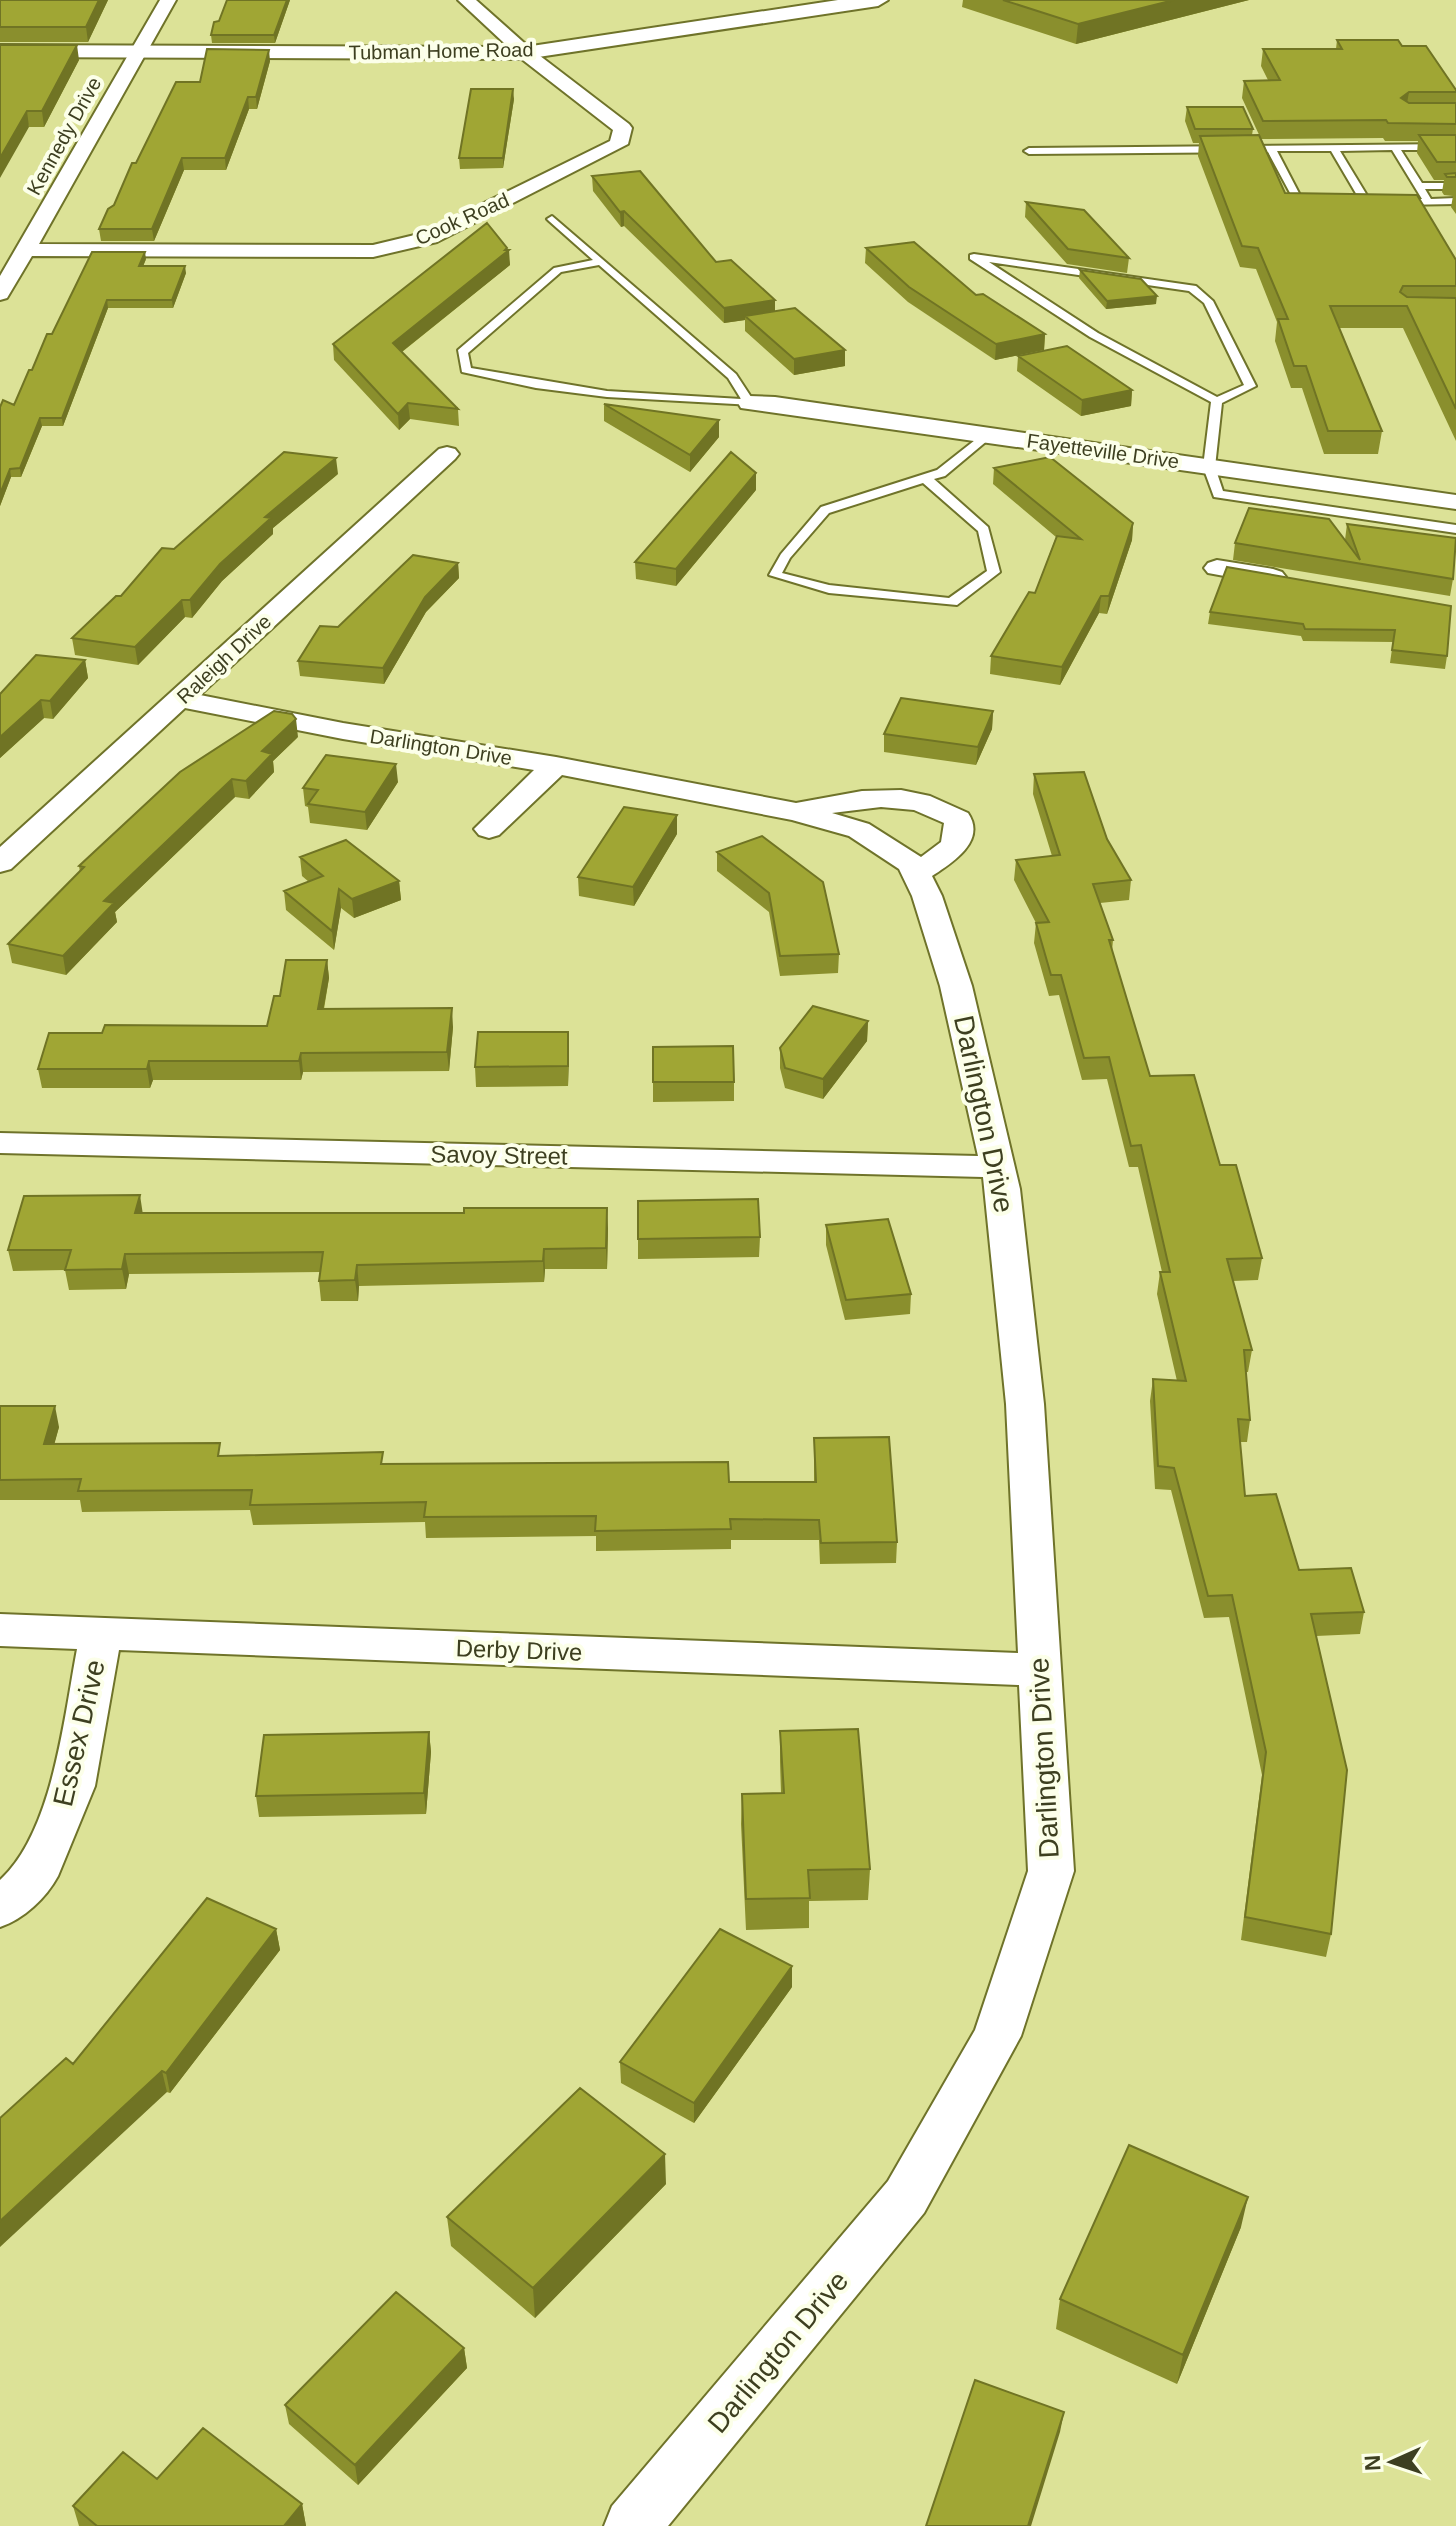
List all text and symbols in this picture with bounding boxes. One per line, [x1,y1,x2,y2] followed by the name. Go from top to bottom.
[348,38,534,64] street label: Tubman Home Road
[23,73,105,199] street label: Kennedy Drive
[412,189,512,249] street label: Cook Road
[1026,429,1180,473] street label: Fayetteville Drive
[173,610,275,708] street label: Raleigh Drive
[368,725,514,769] street label: Darlington Drive
[948,1013,1020,1215] street label: Darlington Drive
[430,1140,568,1170] street label: Savoy Street
[455,1634,583,1666] street label: Derby Drive
[47,1657,111,1809] street label: Essex Drive
[1023,1657,1065,1859] street label: Darlington Drive
[702,2265,854,2439] street label: Darlington Drive
[1352,2422,1432,2502] north arrow
[1360,2454,1385,2472] text: N

